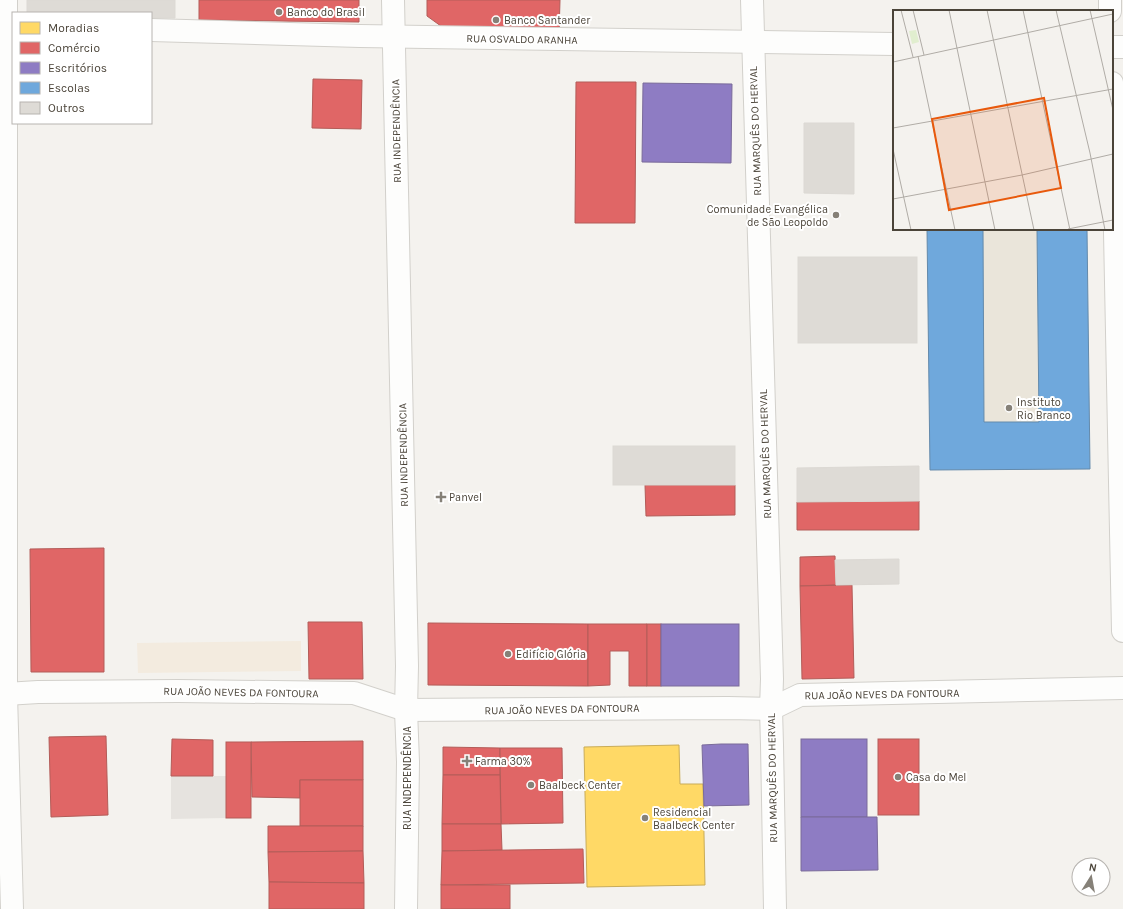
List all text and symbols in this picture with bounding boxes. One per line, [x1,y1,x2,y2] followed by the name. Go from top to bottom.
[287,6,365,19] place label: Banco do Brasil
[274,7,284,17] marker: Banco do Brasil
[893,10,1113,230] inset map
[12,12,152,124] legend
[504,14,590,27] place label: Banco Santander
[491,15,501,25] marker: Banco Santander
[48,21,99,35] text: Moradias
[466,32,578,47] street label: RUA OSVALDO ARANHA
[48,41,100,55] text: Comércio
[48,61,107,75] text: Escritórios
[746,65,764,196] street label: RUA MARQUÊS DO HERVAL
[388,78,404,183] street label: RUA INDEPENDÊNCIA
[48,81,90,95] text: Escolas
[48,101,85,115] text: Outros
[707,203,828,229] place label: Comunidade Evangélica de São Leopoldo
[831,210,841,220] marker: Comunidade Evangélica de São Leopoldo
[756,388,774,519] street label: RUA MARQUÊS DO HERVAL
[1017,396,1071,422] place label: Instituto Rio Branco
[395,402,411,507] street label: RUA INDEPENDÊNCIA
[1004,403,1014,413] marker: Instituto Rio Branco
[449,491,482,504] place label: Panvel
[436,492,446,502] marker: Panvel
[516,648,586,661] place label: Edifício Glória
[503,649,513,659] marker: Edifício Glória
[163,685,319,700] street label: RUA JOÃO NEVES DA FONTOURA
[804,687,960,702] street label: RUA JOÃO NEVES DA FONTOURA
[484,702,640,717] street label: RUA JOÃO NEVES DA FONTOURA
[764,712,780,843] street label: RUA MARQUÊS DO HERVAL
[400,725,414,830] street label: RUA INDEPENDÊNCIA
[475,755,531,768] place label: Farma 30%
[462,756,472,766] marker: Farma 30%
[906,771,966,784] place label: Casa do Mel
[893,772,903,782] marker: Casa do Mel
[539,779,620,792] place label: Baalbeck Center
[526,780,536,790] marker: Baalbeck Center
[653,806,734,832] place label: Residencial Baalbeck Center
[640,813,650,823] marker: Residencial Baalbeck Center
[1071,857,1111,897] north arrow
[1088,861,1098,875] text: N

